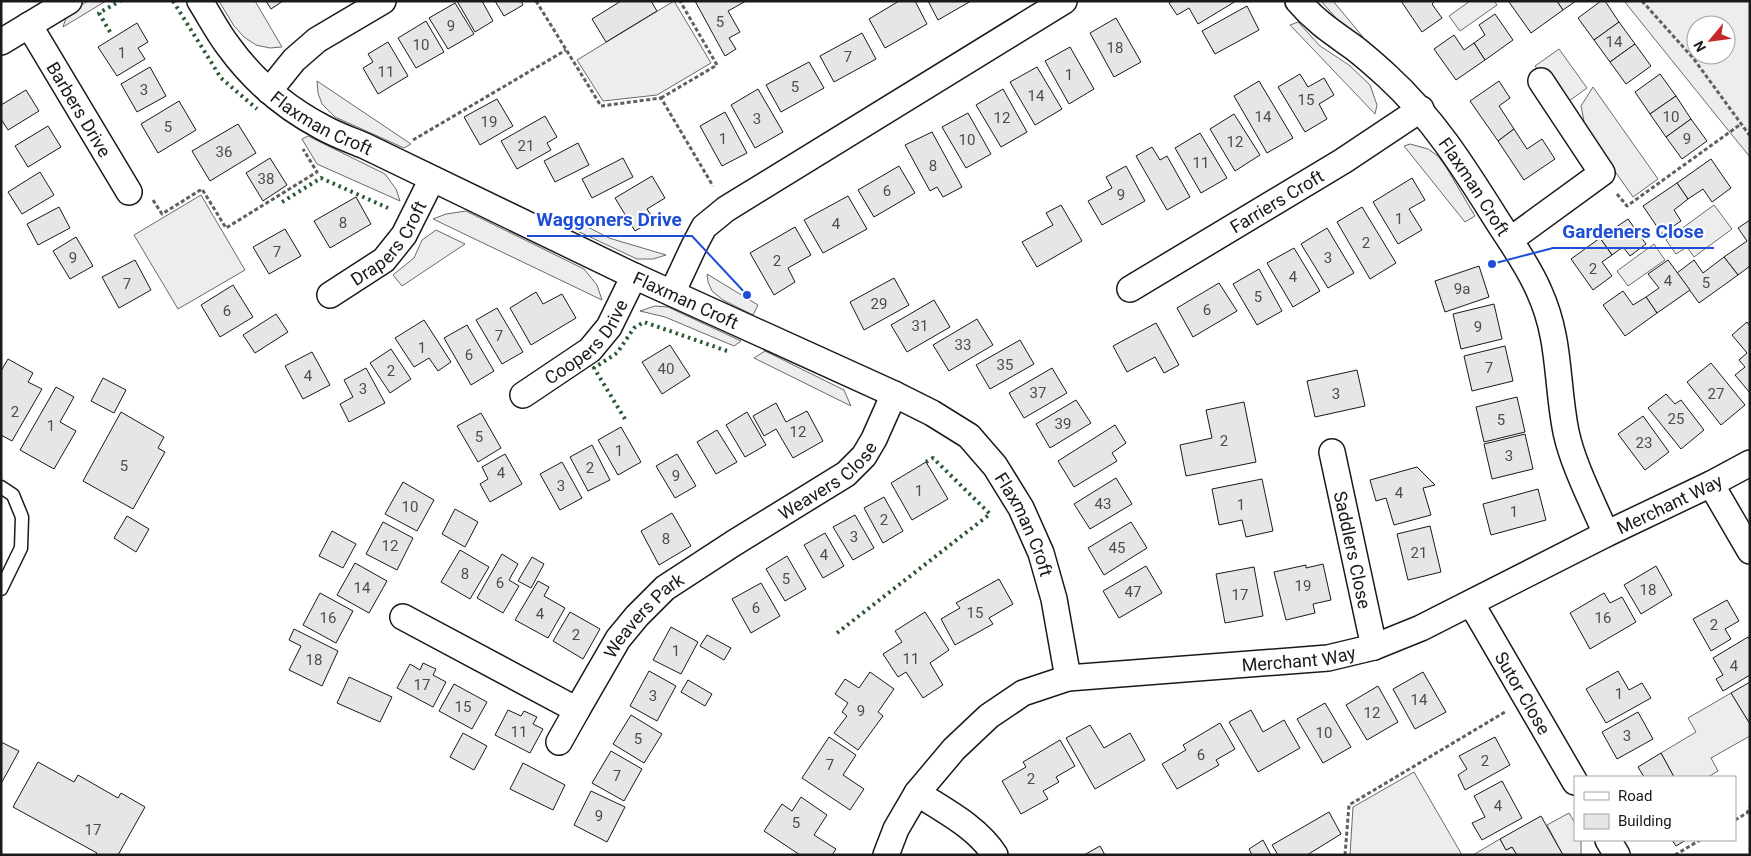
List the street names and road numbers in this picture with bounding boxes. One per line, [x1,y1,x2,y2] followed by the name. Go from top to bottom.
[43,58,116,160] street label: Barbers Drive
[267,86,376,159] street label: Flaxman Croft
[1435,133,1514,239] street label: Flaxman Croft
[1226,165,1327,237] street label: Farriers Croft
[347,197,430,289] street label: Drapers Croft
[630,267,742,333] street label: Flaxman Croft
[540,296,631,388] street label: Coopers Drive
[774,438,881,524] street label: Weavers Close
[991,468,1058,579] street label: Flaxman Croft
[1613,469,1726,538] street label: Merchant Way
[1330,489,1376,611] street label: Saddlers Close
[599,568,688,661] street label: Weavers Park
[1241,641,1358,675] street label: Merchant Way
[1491,648,1556,738] street label: Sutor Close

